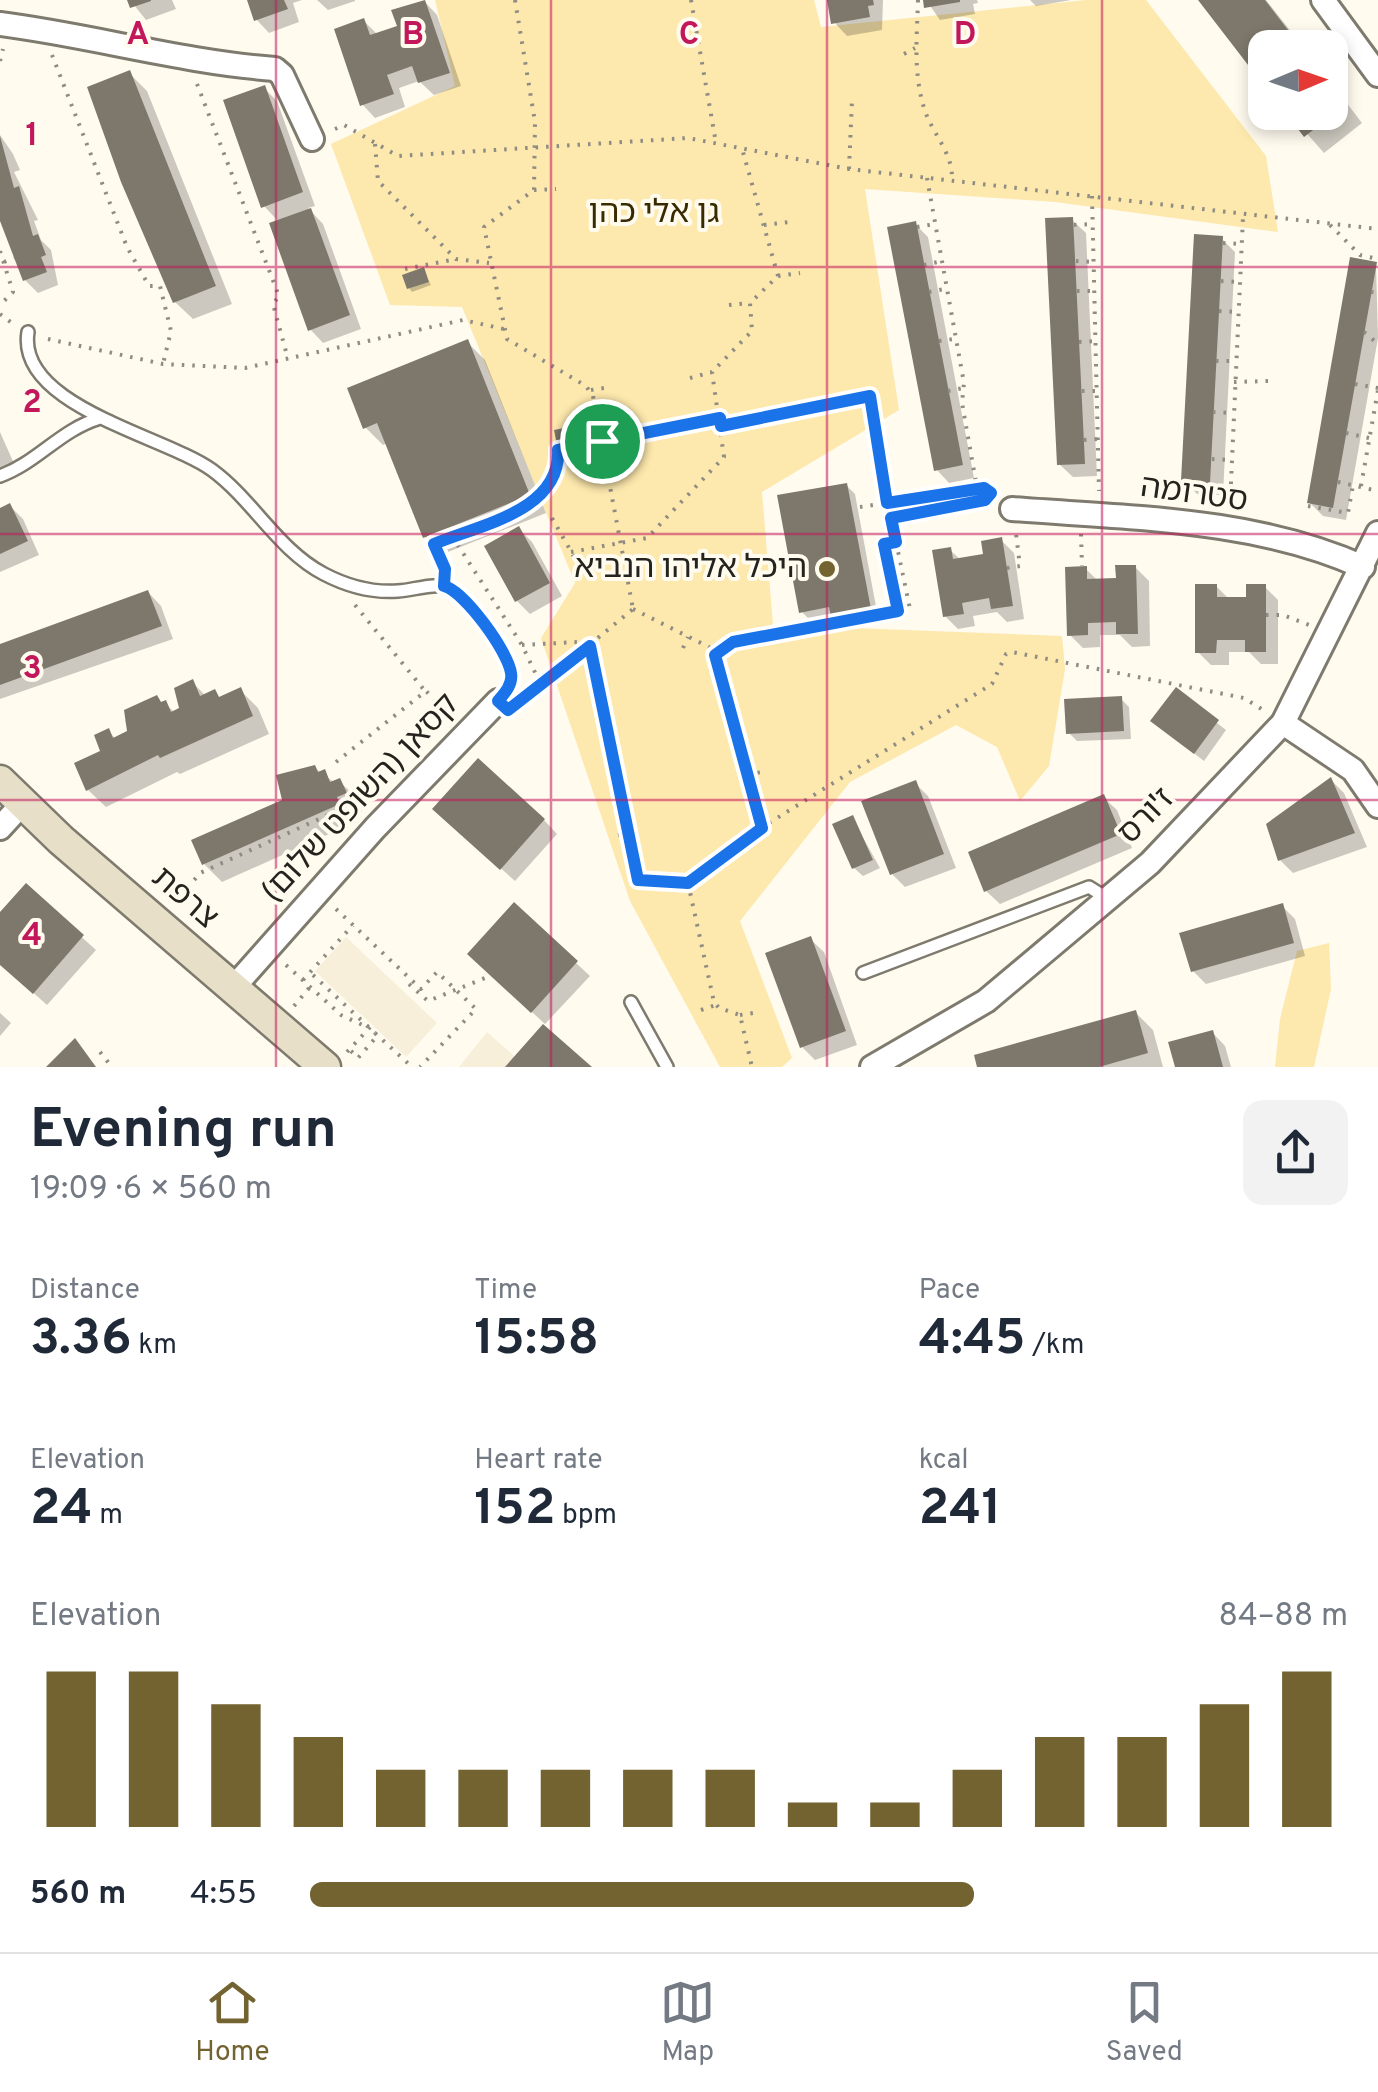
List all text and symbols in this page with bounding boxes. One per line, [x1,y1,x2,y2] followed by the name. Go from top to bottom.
[127,16,149,56] text: A
[402,16,424,56] text: B
[679,16,699,56] text: C
[954,16,976,56] text: D
[1248,30,1348,130] north arrow
[1248,30,1348,130] map controls
[26,117,38,157] text: 1
[589,194,719,234] park label: גן אלי כהן
[22,384,42,424] text: 2
[560,399,645,484] pin
[575,414,630,469] icon: arrive
[1138,468,1250,522] street label: סטרומה
[574,549,807,589] place label: היכל אליהו הנביא
[816,558,838,580] marker: היכל אליהו הנביא
[22,650,42,690] text: 3
[254,686,468,912] street label: קסאן (השופט שלום)
[1110,780,1184,854] street label: ז'ורס
[142,859,226,939] street label: צרפת
[22,917,42,957] text: 4
[30,1097,337,1167] text: Evening run
[1243,1100,1348,1205] button: share
[30,1170,272,1210] text: 19:09 · 6 × 560 m
[30,1273,140,1309] text: Distance
[474,1273,537,1309] text: Time
[919,1273,980,1309] text: Pace
[30,1309,132,1372] text: 3.36
[474,1309,599,1372] text: 15:58
[919,1309,1026,1372] text: 4:45
[132,1328,177,1364] text: km
[1026,1328,1084,1364] text: /km
[30,1443,145,1479] text: Elevation
[474,1443,602,1479] text: Heart rate
[919,1443,968,1479] text: kcal
[30,1479,93,1542] text: 24
[474,1479,555,1542] text: 152
[919,1479,1001,1542] text: 241
[93,1498,123,1534] text: m
[555,1498,617,1534] text: bpm
[30,1597,162,1637] text: Elevation
[1219,1597,1348,1637] text: 84–88 m
[30,1875,126,1915] text: 560 m
[190,1875,257,1915] text: 4:55
[195,1975,270,2071] tab: Home
[660,1975,715,2071] tab: Map
[1106,1975,1183,2071] tab: Saved

